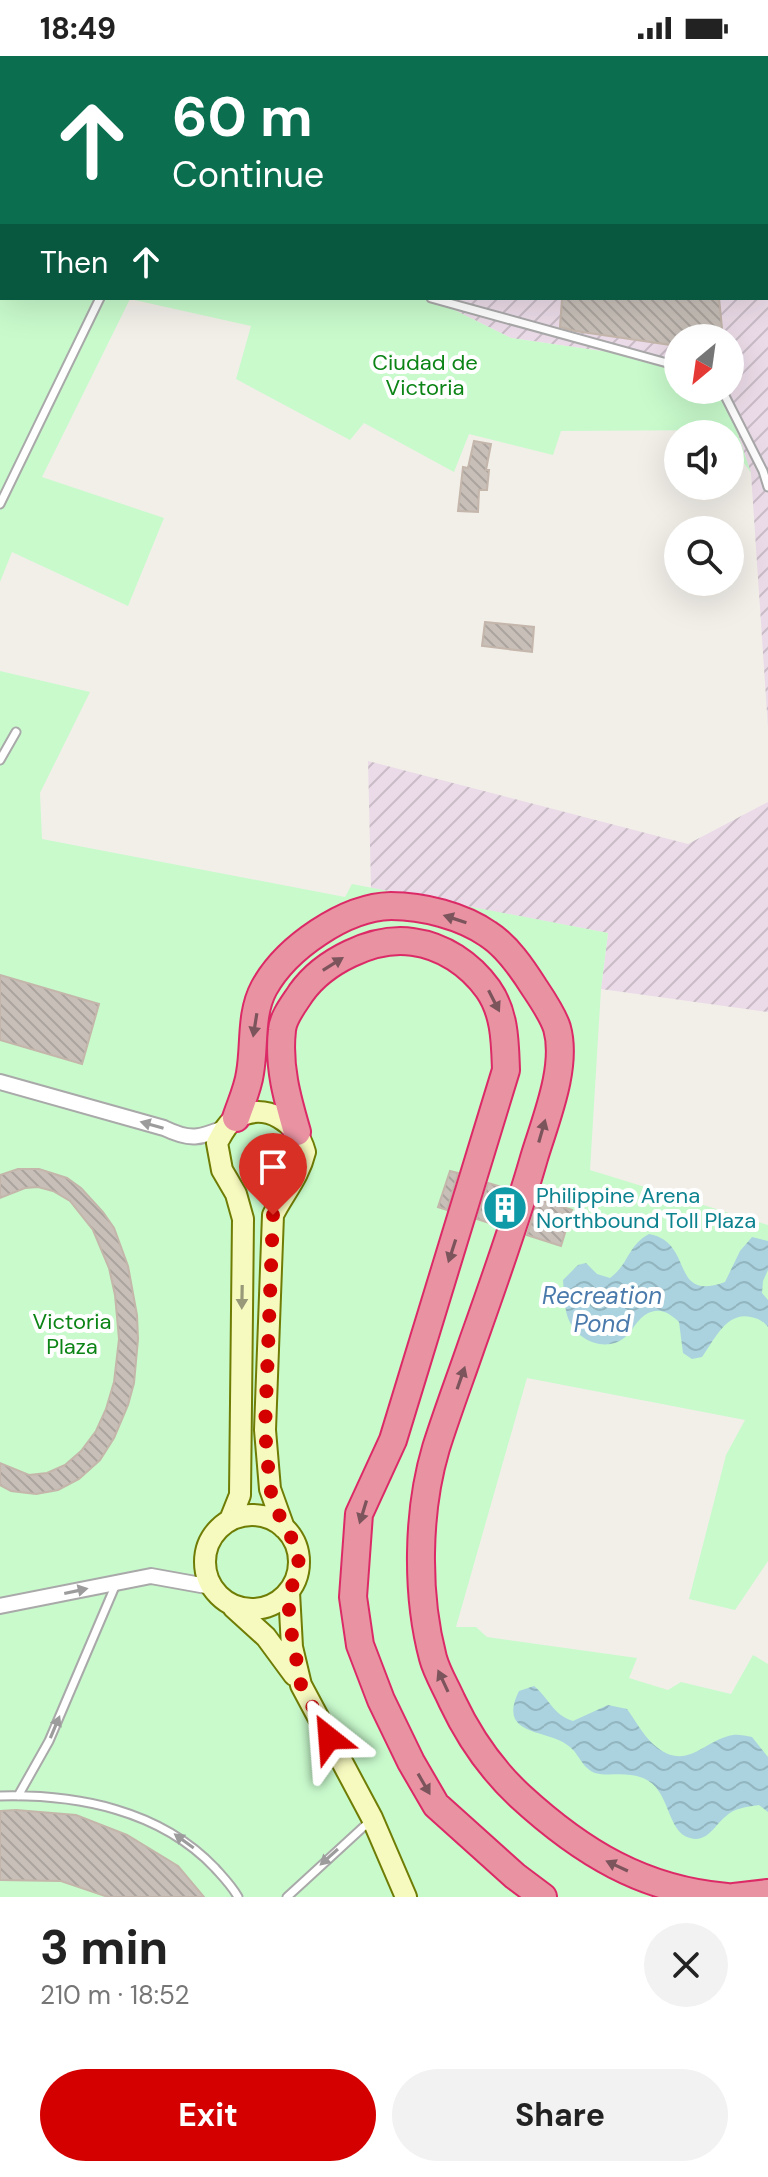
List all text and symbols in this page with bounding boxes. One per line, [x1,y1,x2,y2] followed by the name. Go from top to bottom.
[40,9,116,48] text: 18:49
[172,80,313,153] text: 60 m
[40,88,144,192] icon: ahead
[172,151,324,198] text: Continue
[124,240,168,284] icon: ahead
[40,243,108,282] text: Then
[664,324,744,404] north arrow
[664,324,744,596] map controls
[372,348,478,402] park label: Ciudad de Victoria
[664,420,744,500] button: sound
[664,516,744,596] button: search
[443,912,467,924] one-way arrow
[323,957,344,972] one-way arrow
[487,989,501,1012] one-way arrow
[248,1012,261,1037] one-way arrow
[140,1118,164,1131] one-way arrow
[536,1119,549,1143] one-way arrow
[239,1133,307,1215] pin
[251,1145,295,1189] icon: arrive
[536,1181,756,1235] place label: Philippine Arena Northbound Toll Plaza
[481,1184,529,1232] building icon: Philippine Arena Northbound Toll Plaza
[445,1239,457,1263] one-way arrow
[542,1280,662,1339] water label: Recreation Pond
[236,1285,248,1310] one-way arrow
[32,1307,112,1361] park label: Victoria Plaza
[455,1366,467,1390] one-way arrow
[356,1500,369,1524] one-way arrow
[64,1584,89,1596] one-way arrow
[436,1670,450,1693] one-way arrow
[287,1696,371,1780] position arrow
[48,1715,61,1739] one-way arrow
[417,1773,431,1795] one-way arrow
[174,1834,195,1849] one-way arrow
[320,1848,340,1865] one-way arrow
[606,1859,629,1873] one-way arrow
[40,1916,168,1979] text: 3 min
[644,1923,728,2007] button: close
[40,1978,190,2012] text: 210 m · 18:52
[40,2069,376,2161] button: Exit
[392,2069,728,2161] button: Share

